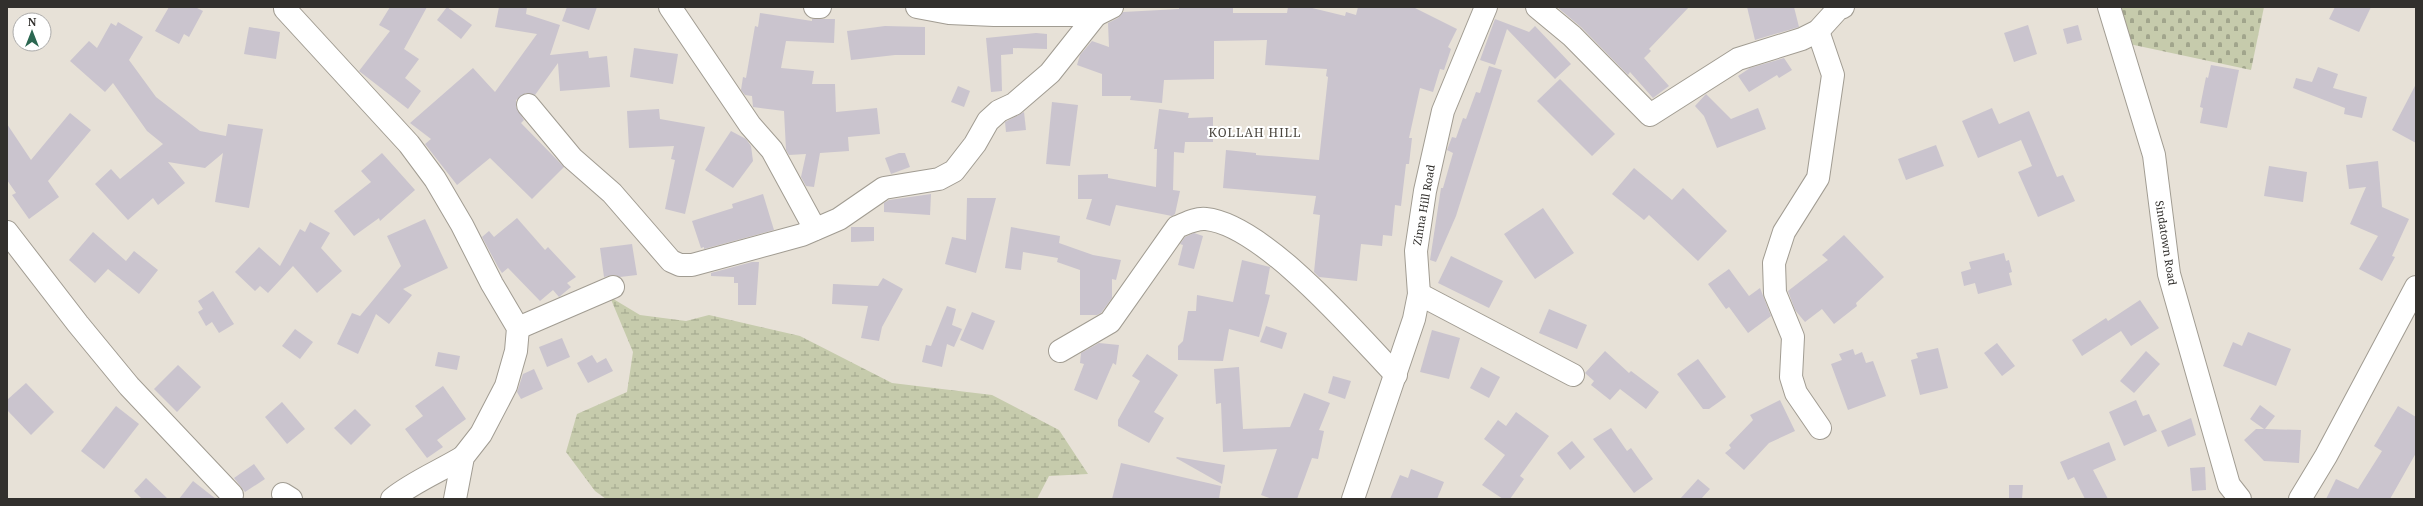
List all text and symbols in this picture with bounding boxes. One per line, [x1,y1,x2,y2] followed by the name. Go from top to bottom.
[12,12,52,52] north arrow
[28,14,37,29] text: N
[1209,124,1302,141] district label: KOLLAH HILL
[1409,163,1438,246] street label: Zinna Hill Road
[2152,199,2181,287] street label: Sindatown Road

